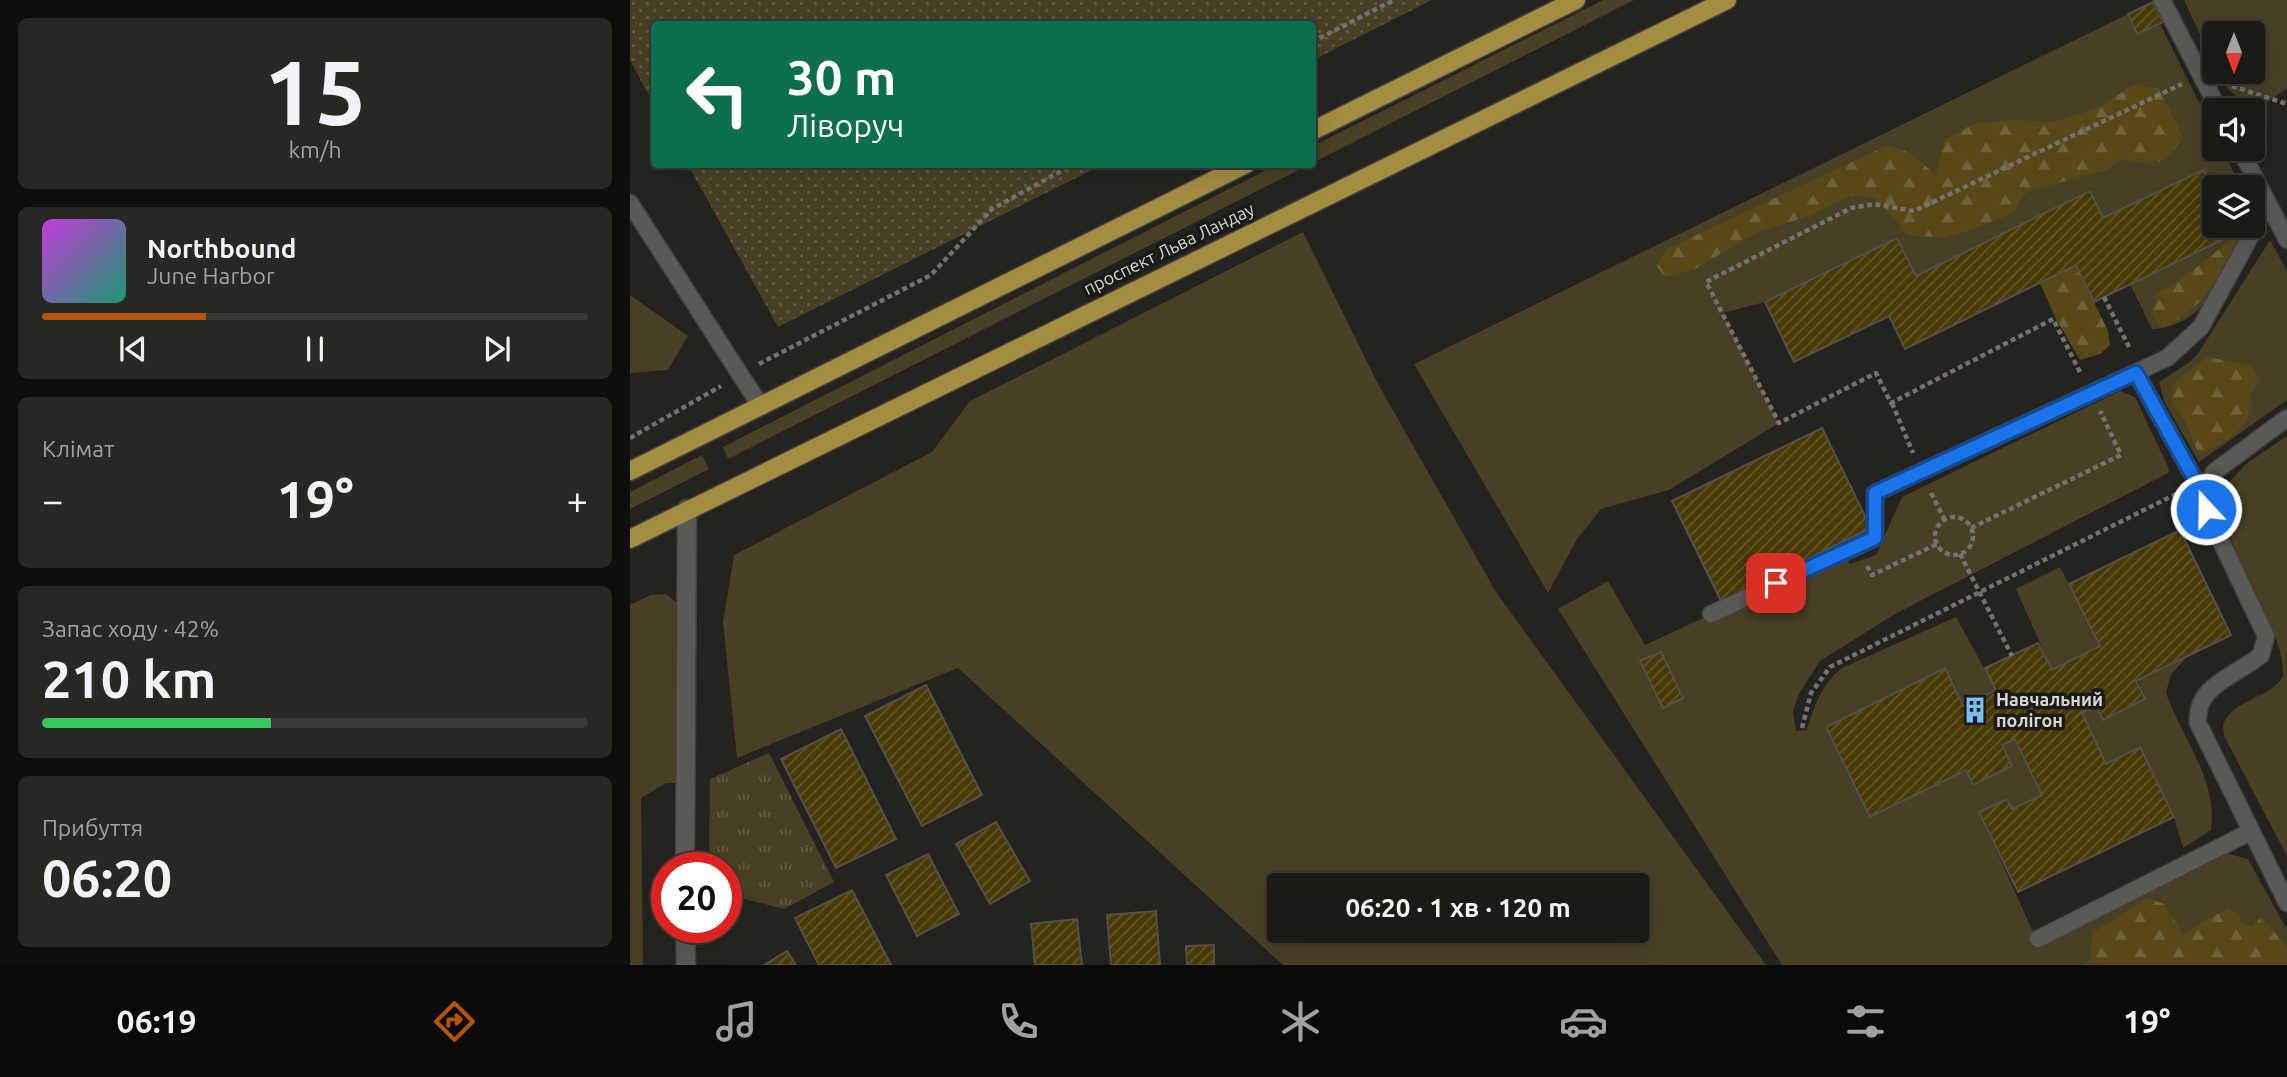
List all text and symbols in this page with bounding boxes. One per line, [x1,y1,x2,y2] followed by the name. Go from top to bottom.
[2202,21,2264,84] north arrow
[2202,21,2265,238] map controls
[264,40,366,142] text: 15
[672,49,763,140] icon: left
[787,49,896,104] text: 30 m
[2202,98,2265,161] button: sound
[787,107,904,143] text: Ліворуч
[288,137,342,162] text: km/h
[2202,175,2265,238] button: layers
[1080,198,1257,298] street label: проспект Льва Ландау
[147,234,296,263] text: Northbound
[147,263,275,288] text: June Harbor
[114,330,152,368] icon: previous
[296,330,334,368] icon: pause
[478,330,516,368] icon: next
[42,436,114,461] text: Клімат
[276,470,354,528] text: 19°
[2169,472,2243,546] position arrow
[42,479,63,521] text: −
[567,479,588,521] text: +
[1746,553,1806,613] pin
[1757,564,1795,602] icon: arrive
[42,616,219,641] text: Запас ходу · 42%
[42,650,216,708] text: 210 km
[1996,689,2103,730] place label: Навчальний полігон
[1960,695,1990,725] building icon: Навчальний полігон
[42,815,143,840] text: Прибуття
[42,849,172,907] text: 06:20
[651,852,742,943] speed limit sign: 20
[1345,893,1571,922] text: 06:20 · 1 хв · 120 m
[430,997,479,1046] icon: directions
[712,997,761,1046] icon: music
[994,997,1043,1046] icon: phone
[1276,997,1325,1046] icon: climate
[1559,997,1608,1046] icon: car
[1841,997,1890,1046] icon: filters
[117,1003,197,1039] text: 06:19
[2123,1003,2170,1039] text: 19°

